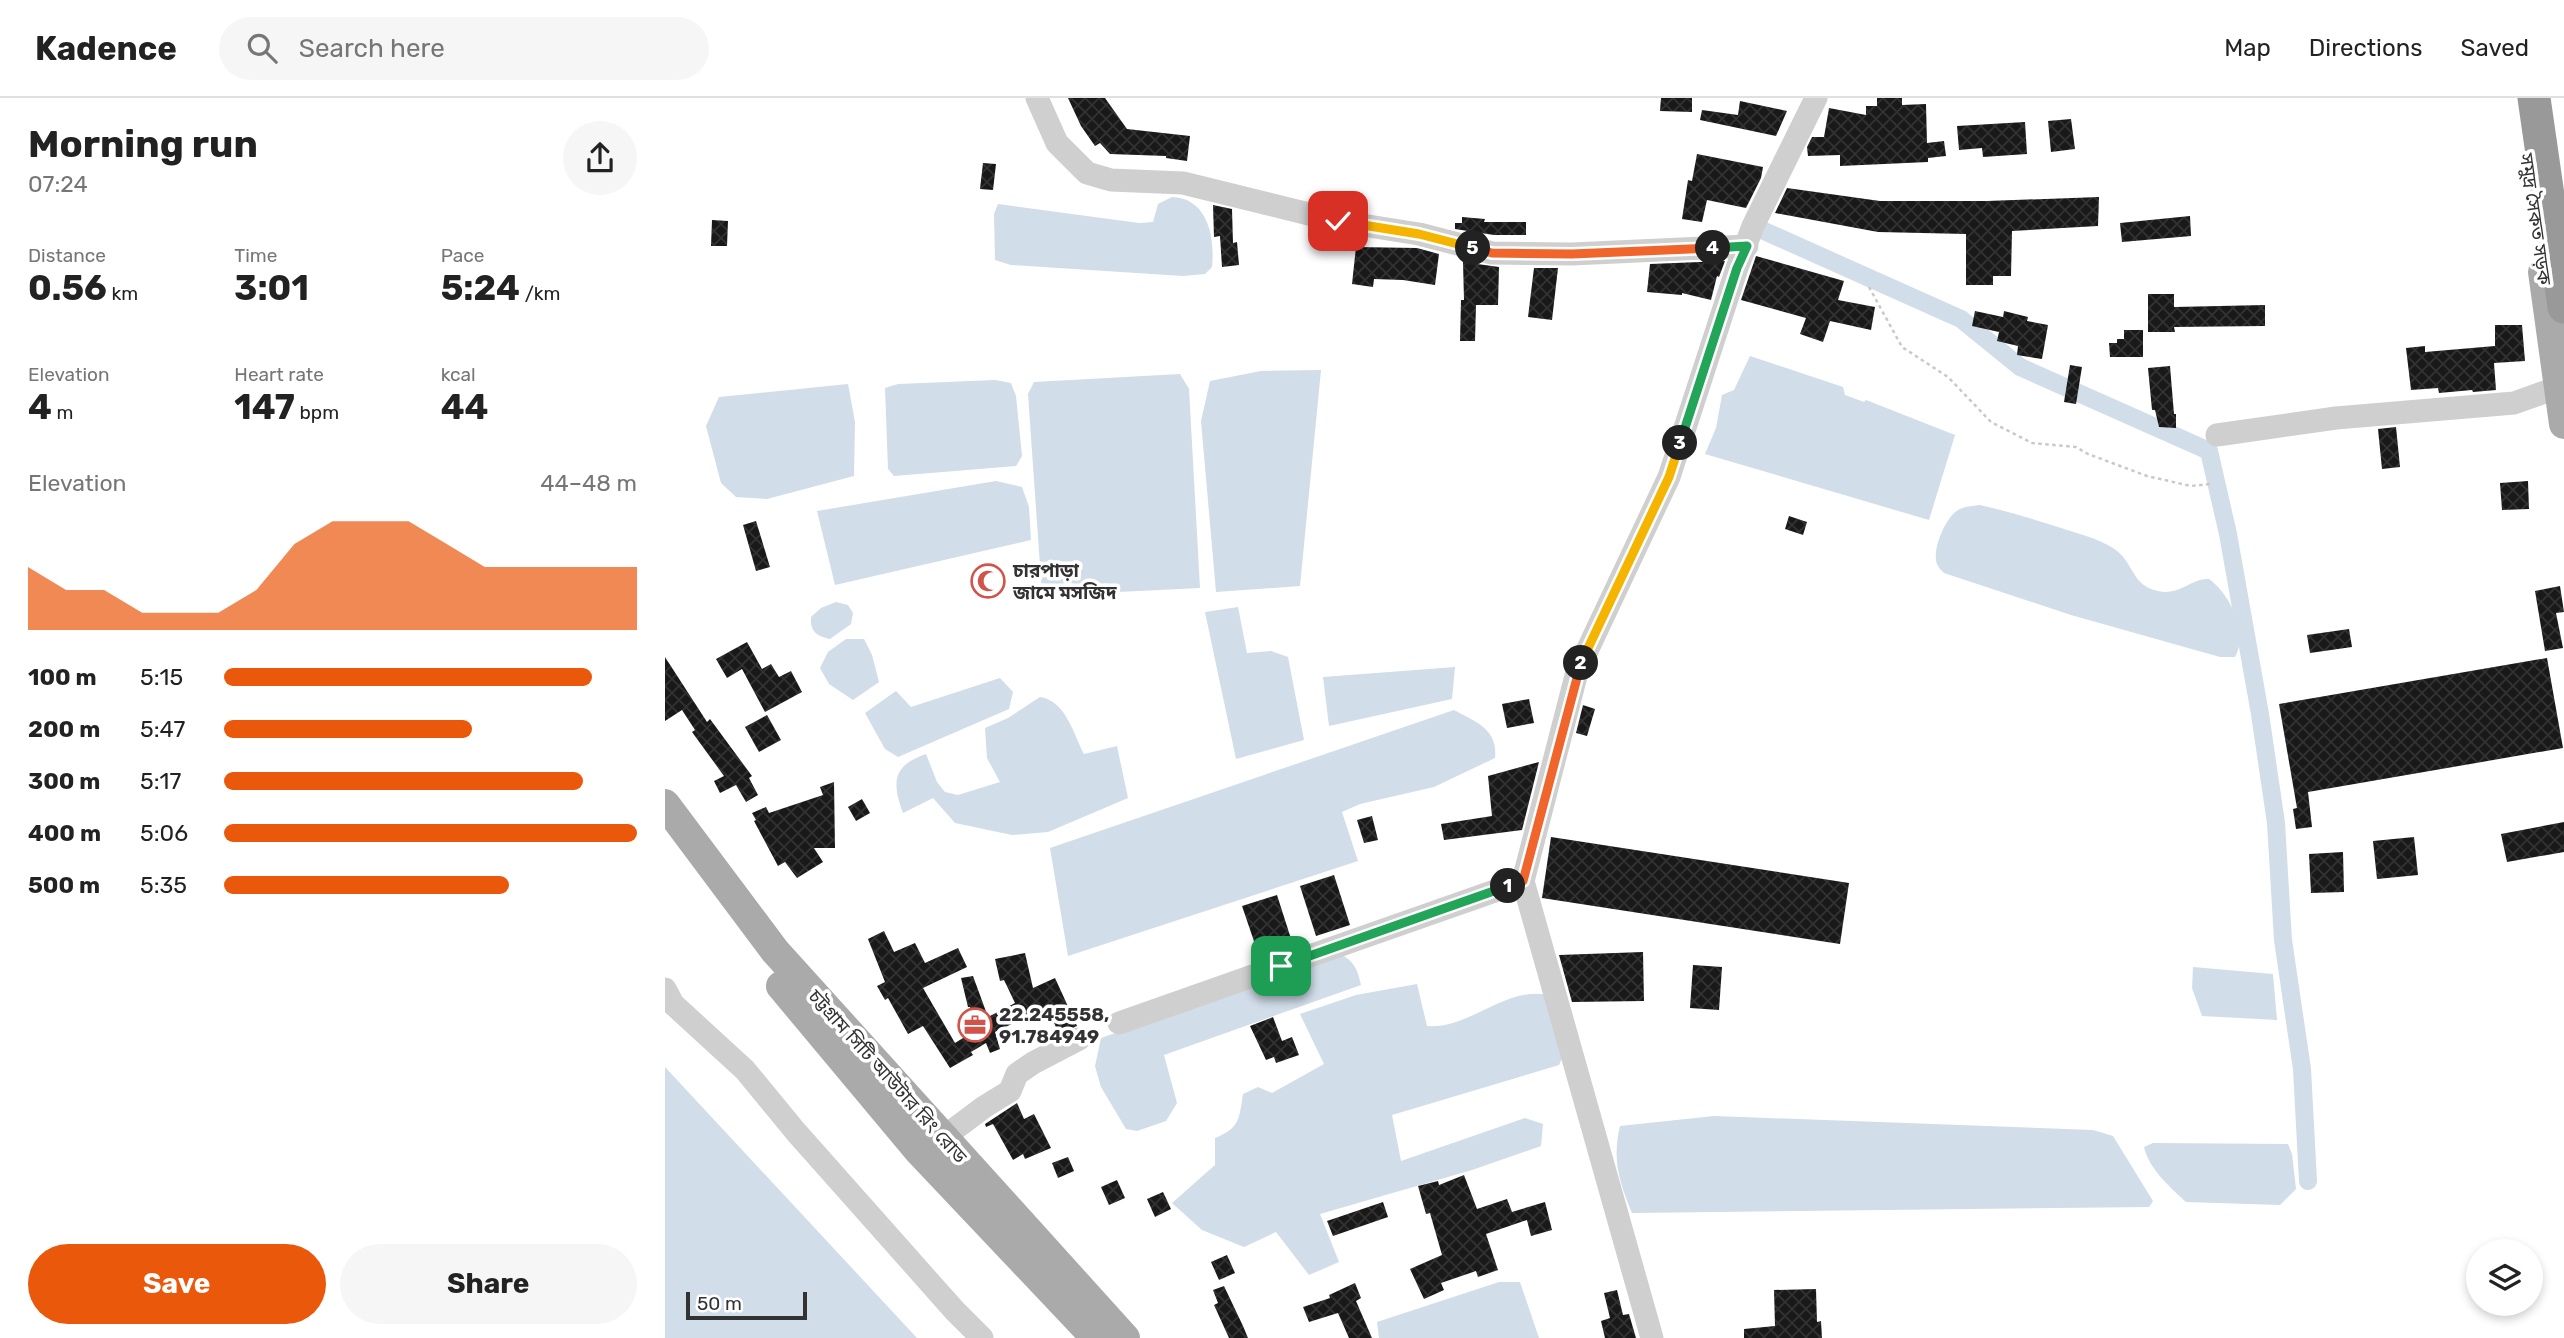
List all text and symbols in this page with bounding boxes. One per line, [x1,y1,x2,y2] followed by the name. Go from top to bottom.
[219,17,709,80] search box
[35,29,177,68] text: Kadence
[243,29,281,67] icon: search
[299,33,445,64] text: Search here
[2224,34,2271,62] text: Map
[2309,34,2422,62] text: Directions
[2460,34,2529,62] text: Saved
[28,121,258,167] text: Morning run
[563,121,637,195] button: share
[2515,151,2556,287] street label: সমুদ্র সৈকত সড়ক
[28,170,88,198] text: 07:24
[1308,191,1368,251] pin
[1319,202,1357,240] icon: check
[1455,230,1491,266] pin: 5
[1695,230,1731,266] pin: 4
[1466,236,1479,259] text: 5
[1706,236,1719,259] text: 4
[28,244,106,267] text: Distance
[234,244,277,267] text: Time
[441,244,484,267] text: Pace
[28,267,107,309] text: 0.56
[234,267,309,309] text: 3:01
[441,267,520,309] text: 5:24
[107,282,138,305] text: km
[520,282,561,305] text: /km
[28,363,109,386] text: Elevation
[234,363,324,386] text: Heart rate
[441,363,476,386] text: kcal
[28,386,52,428] text: 4
[234,386,295,428] text: 147
[441,386,488,428] text: 44
[52,401,73,424] text: m
[295,401,339,424] text: bpm
[1663,426,1697,460] pin: 3
[1673,431,1686,454] text: 3
[28,469,127,497] text: Elevation
[540,469,637,497] text: 44–48 m
[1012,559,1117,604] place label: চারপাড়া জামে মসজিদ
[969,562,1007,600] mosque icon: চারপাড়া জামে মসজিদ
[1563,646,1599,680] pin: 2
[1574,651,1587,674] text: 2
[28,663,97,691] text: 100 m
[140,663,183,691] text: 5:15
[28,715,100,743] text: 200 m
[140,715,185,743] text: 5:47
[28,767,100,795] text: 300 m
[140,767,181,795] text: 5:17
[28,819,101,847] text: 400 m
[140,819,188,847] text: 5:06
[1491,868,1525,904] pin: 1
[28,871,100,899] text: 500 m
[140,871,187,899] text: 5:35
[1503,874,1512,897] text: 1
[1251,936,1311,996] pin
[1262,947,1300,985] icon: arrive
[803,984,972,1168] street label: চট্টগ্রাম সিটি আউটার রিং রোড
[999,1003,1109,1048] place label: 22.245558, 91.784949
[956,1006,994,1044] office icon: 22.245558, 91.784949
[2466,1239,2543,1316] map controls
[2466,1239,2543,1316] button: layers
[28,1244,326,1324] button: Save
[340,1244,637,1324] button: Share
[686,1289,807,1321] scale bar
[697,1292,742,1315] text: 50 m

